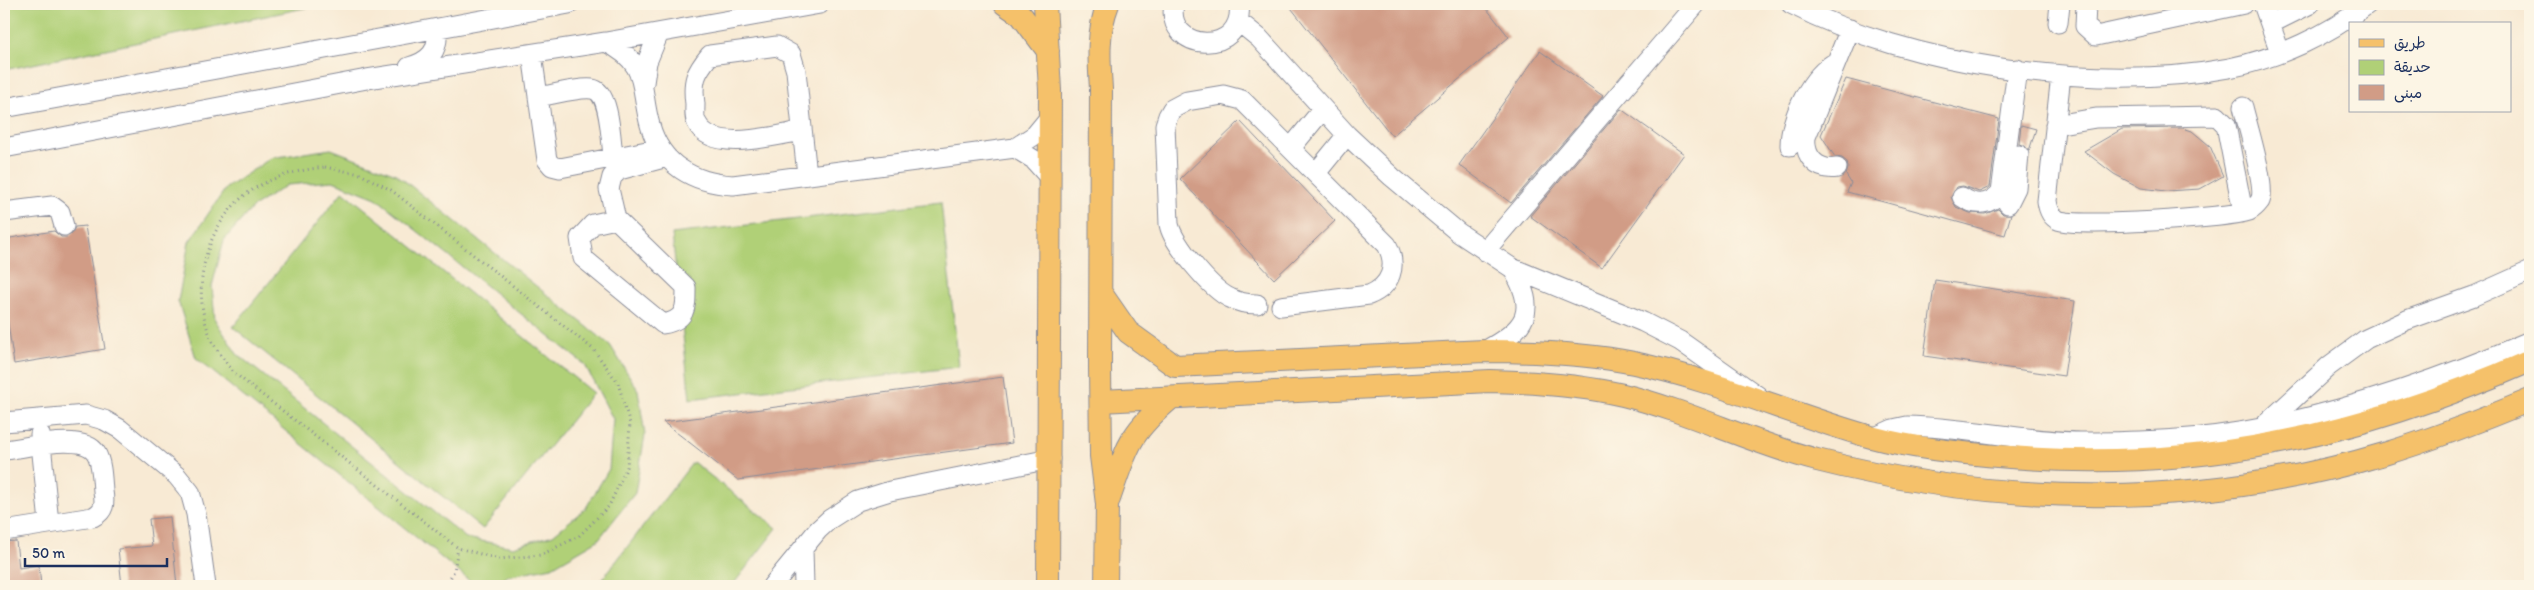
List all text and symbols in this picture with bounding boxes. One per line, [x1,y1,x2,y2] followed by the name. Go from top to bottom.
[2349,22,2512,112] legend
[2394,34,2426,52] text: طريق
[2394,58,2431,76] text: حديقة
[2394,84,2422,103] text: مبنى
[25,535,168,567] scale bar
[32,544,65,562] text: 50 m

